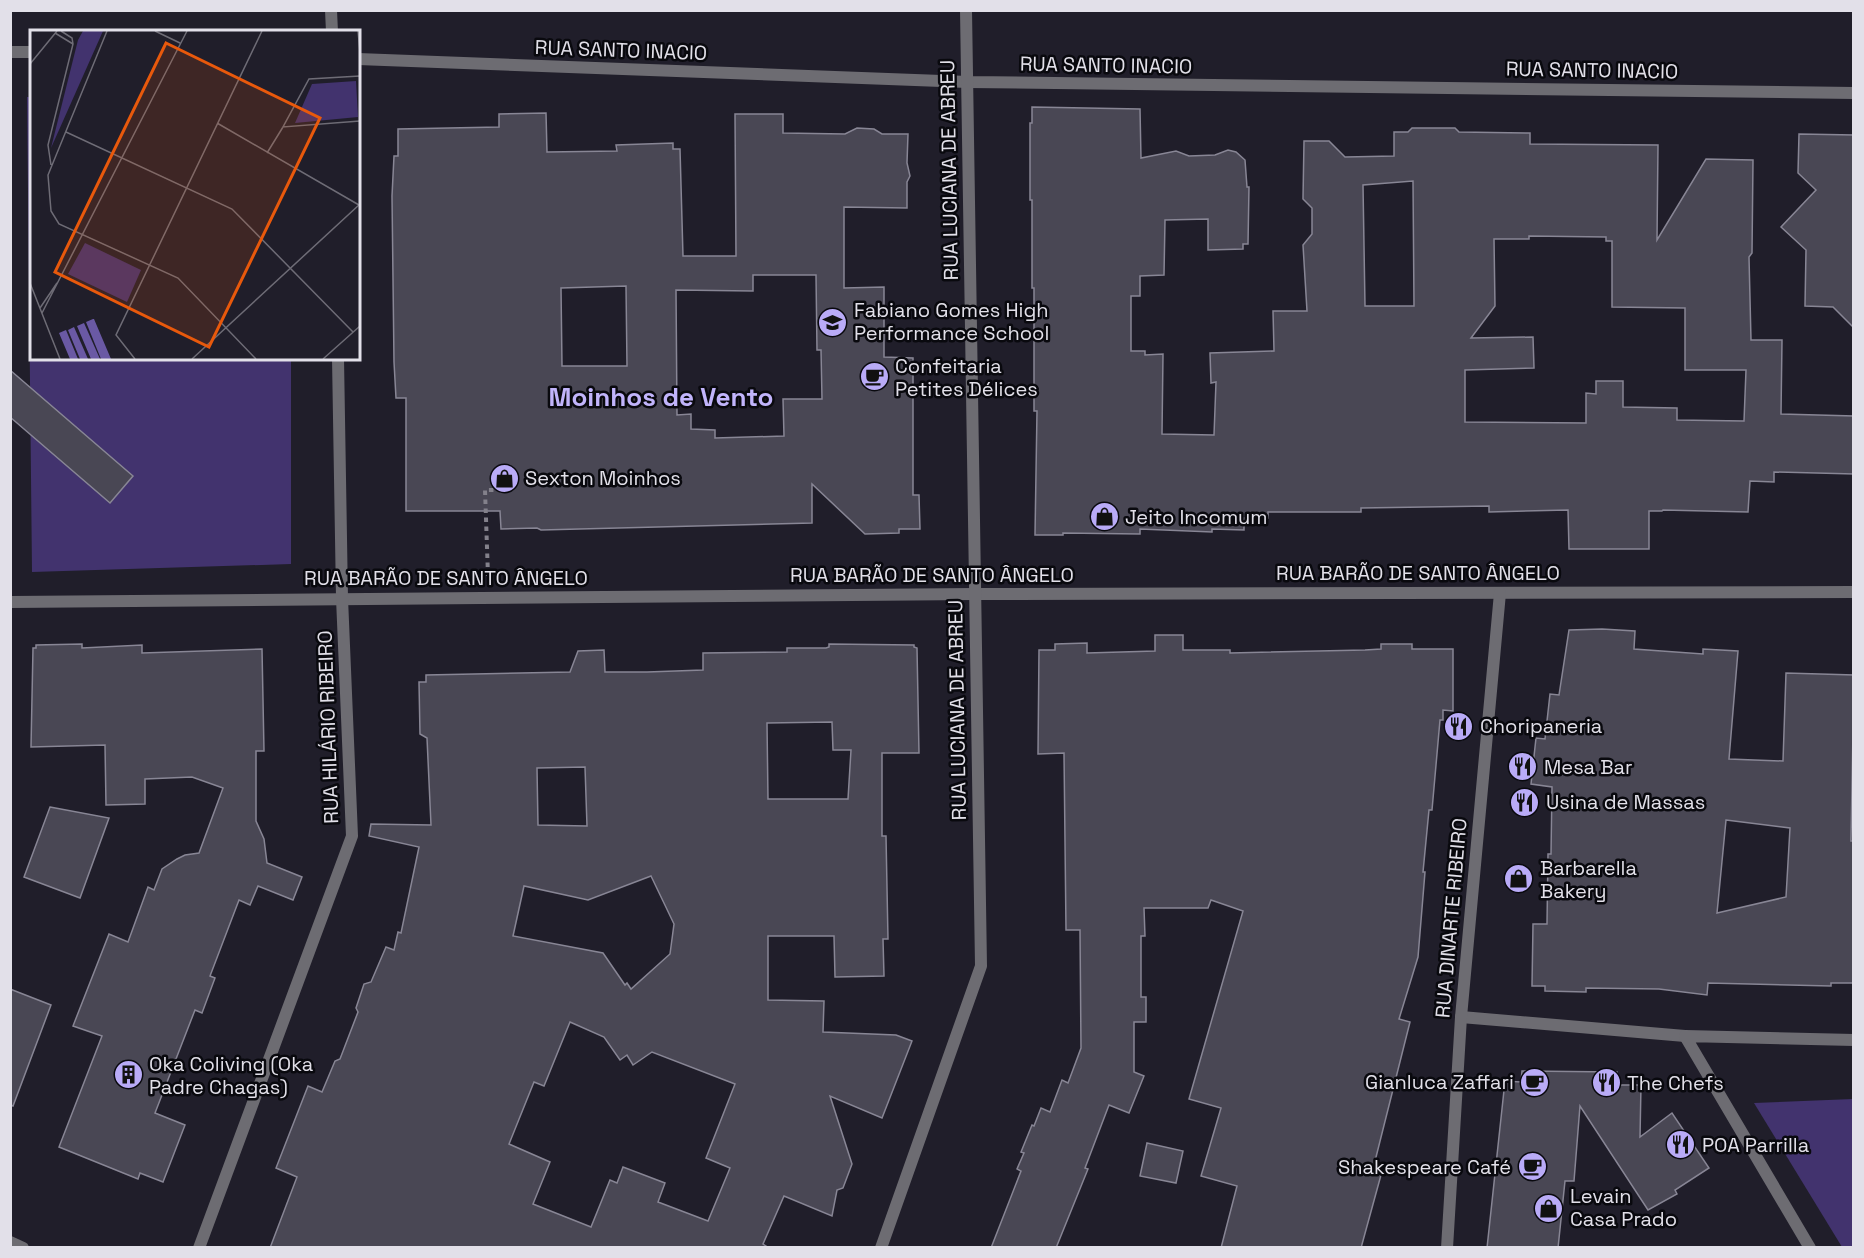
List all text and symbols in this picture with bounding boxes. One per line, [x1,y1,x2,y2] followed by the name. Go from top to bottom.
[30,30,360,360] inset map
[534,34,708,66] street label: RUA SANTO INACIO
[1020,50,1192,80] street label: RUA SANTO INACIO
[1506,55,1678,85] street label: RUA SANTO INACIO
[934,60,964,280] street label: RUA LUCIANA DE ABREU
[854,297,1049,346] place label: Fabiano Gomes High Performance School
[817,306,849,338] school or university icon: Fabiano Gomes High Performance School
[895,353,1038,402] place label: Confeitaria Petites Délices
[858,361,890,393] cafe icon: Confeitaria Petites Délices
[548,380,774,414] district label: Moinhos de Vento
[488,462,520,494] shop icon: Sexton Moinhos
[525,465,681,491] place label: Sexton Moinhos
[1088,501,1120,533] shop icon: Jeito Incomum
[1125,504,1267,530] place label: Jeito Incomum
[1276,560,1560,586] street label: RUA BARÃO DE SANTO ÂNGELO
[790,562,1074,588] street label: RUA BARÃO DE SANTO ÂNGELO
[304,565,588,591] street label: RUA BARÃO DE SANTO ÂNGELO
[942,600,972,820] street label: RUA LUCIANA DE ABREU
[312,630,344,824] street label: RUA HILÁRIO RIBEIRO
[1443,710,1475,742] restaurant icon: Choripaneria
[1480,713,1602,739] place label: Choripaneria
[1507,751,1539,783] restaurant icon: Mesa Bar
[1544,754,1633,780] place label: Mesa Bar
[1509,786,1541,818] restaurant icon: Usina de Massas
[1546,789,1705,815] place label: Usina de Massas
[1429,817,1473,1019] street label: RUA DINARTE RIBEIRO
[1540,855,1637,904] place label: Barbarella Bakery
[1503,863,1535,895] shop icon: Barbarella Bakery
[149,1051,313,1100] place label: Oka Coliving (Oka Padre Chagas)
[112,1059,144,1091] building icon: Oka Coliving (Oka Padre Chagas)
[1519,1066,1551,1098] cafe icon: Gianluca Zaffari
[1590,1067,1622,1099] restaurant icon: The Chefs
[1365,1069,1514,1095] place label: Gianluca Zaffari
[1627,1070,1724,1096] place label: The Chefs
[1665,1129,1697,1161] restaurant icon: POA Parrilla
[1702,1132,1809,1158] place label: POA Parrilla
[1516,1151,1548,1183] cafe icon: Shakespeare Café
[1338,1154,1511,1180] place label: Shakespeare Café
[1570,1183,1677,1232] place label: Levain Casa Prado
[1533,1192,1565,1224] shop icon: Levain Casa Prado

